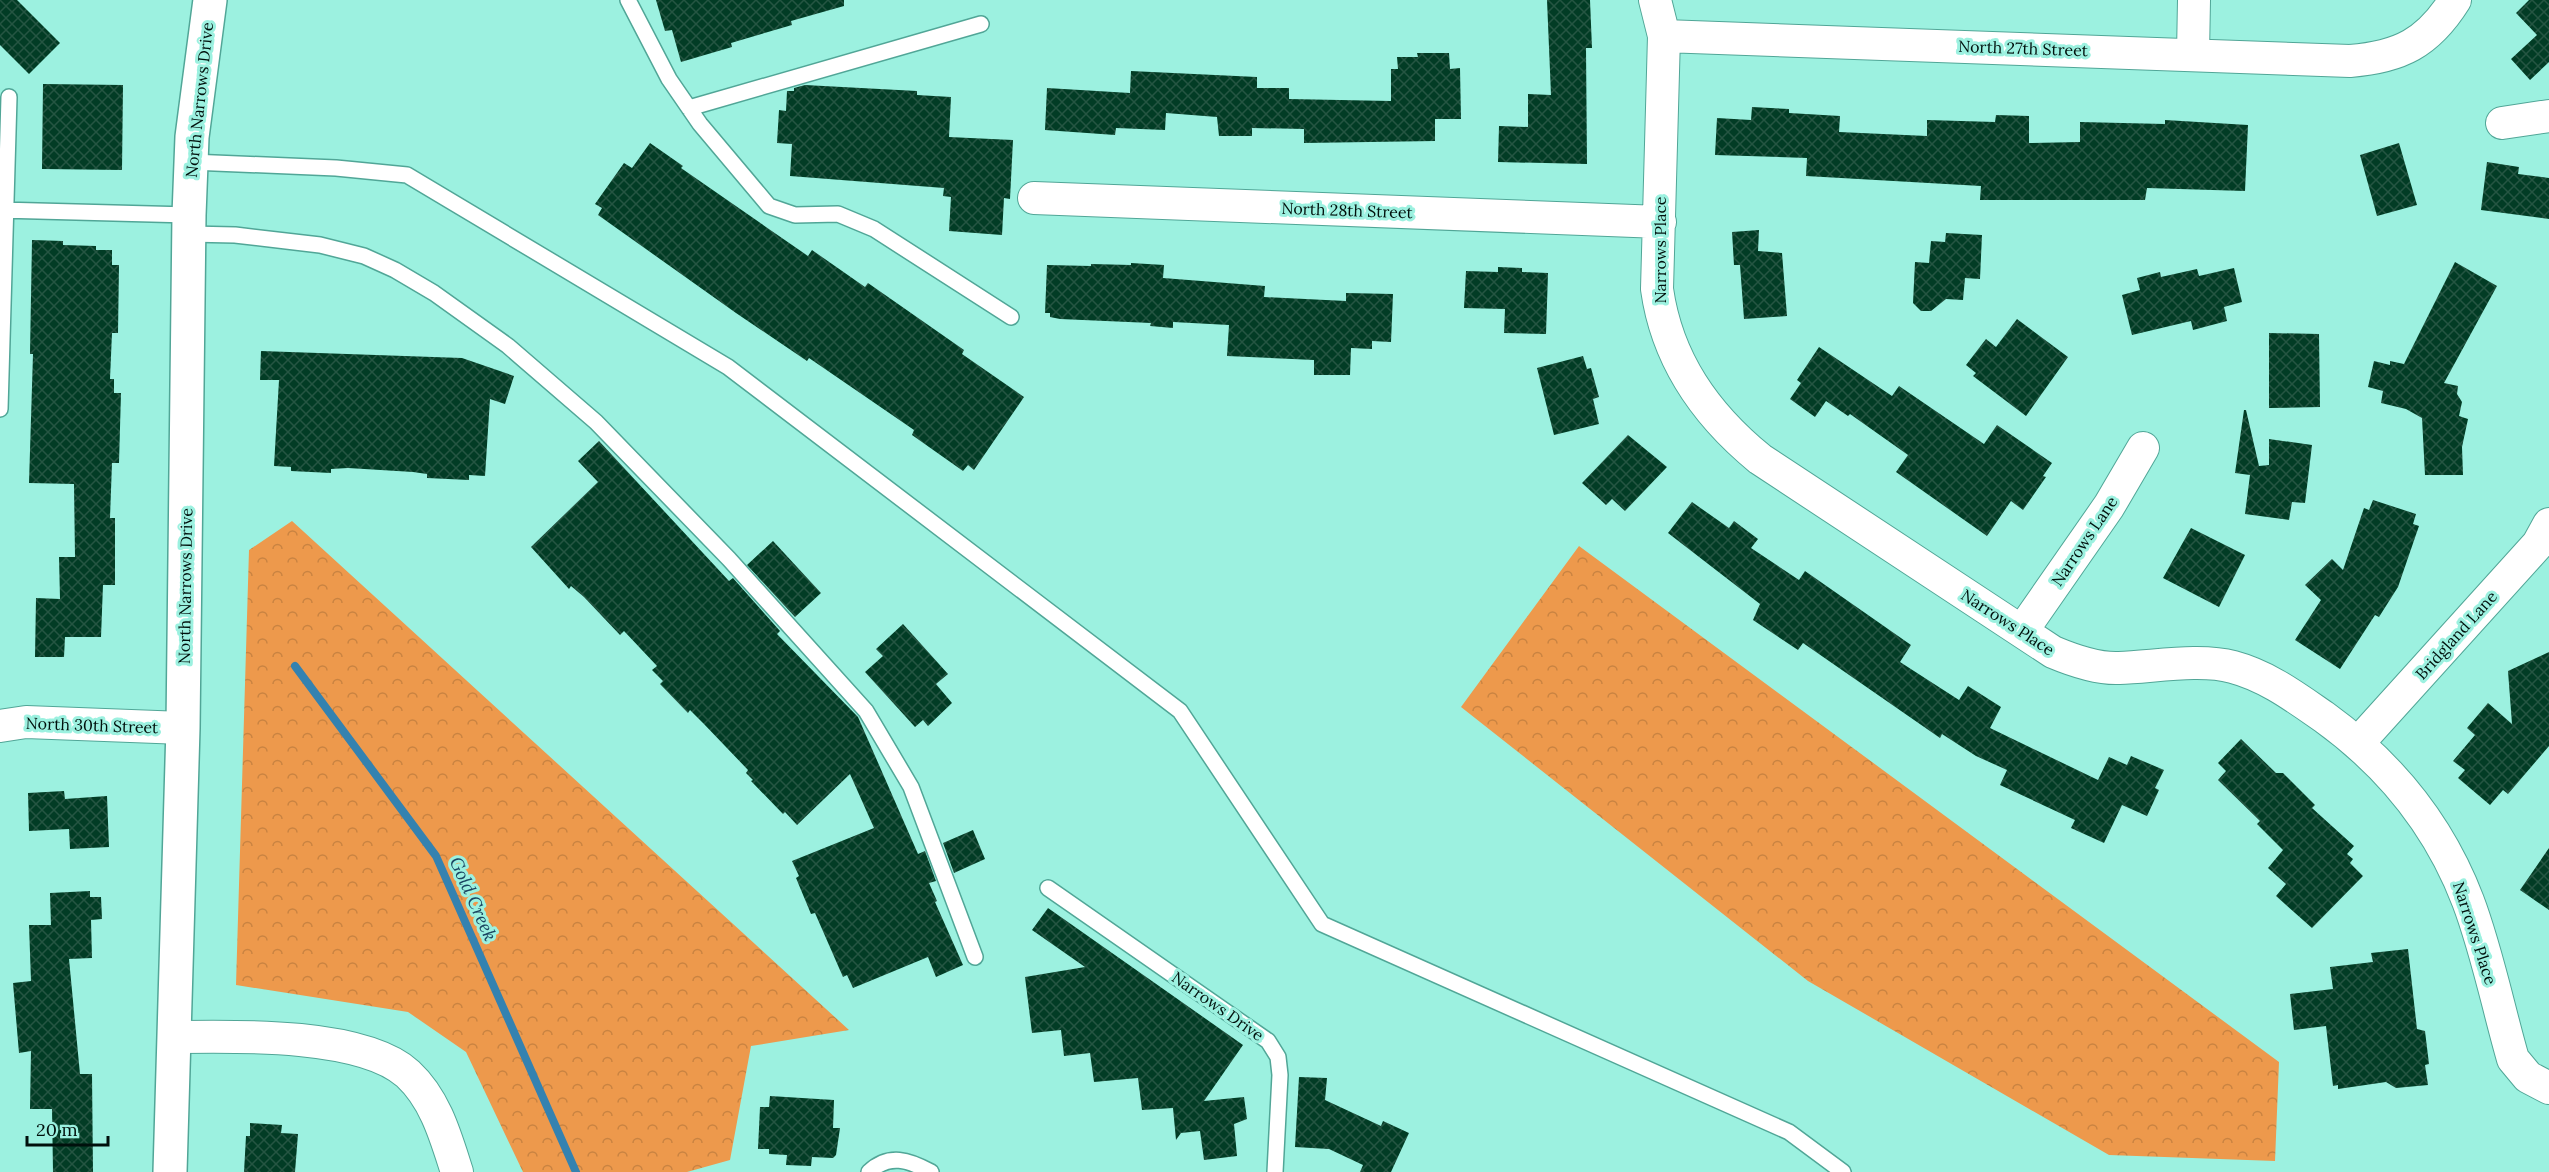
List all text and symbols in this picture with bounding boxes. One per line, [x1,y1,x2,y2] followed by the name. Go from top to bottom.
[181,21,217,179] street label: North Narrows Drive
[1958,36,2089,60] street label: North 27th Street
[1650,196,1670,304] street label: Narrows Place
[1281,198,1414,222] street label: North 28th Street
[2047,492,2122,590] street label: Narrows Lane
[174,507,196,664] street label: North Narrows Drive
[1958,584,2059,660] street label: Narrows Place
[2411,586,2501,683] street label: Bridgland Lane
[25,713,159,737] street label: North 30th Street
[445,853,502,944] water label: Gold Creek
[2449,879,2501,987] street label: Narrows Place
[1168,967,1268,1045] street label: Narrows Drive
[27,1109,108,1147] scale bar
[36,1118,78,1141] text: 20 m

